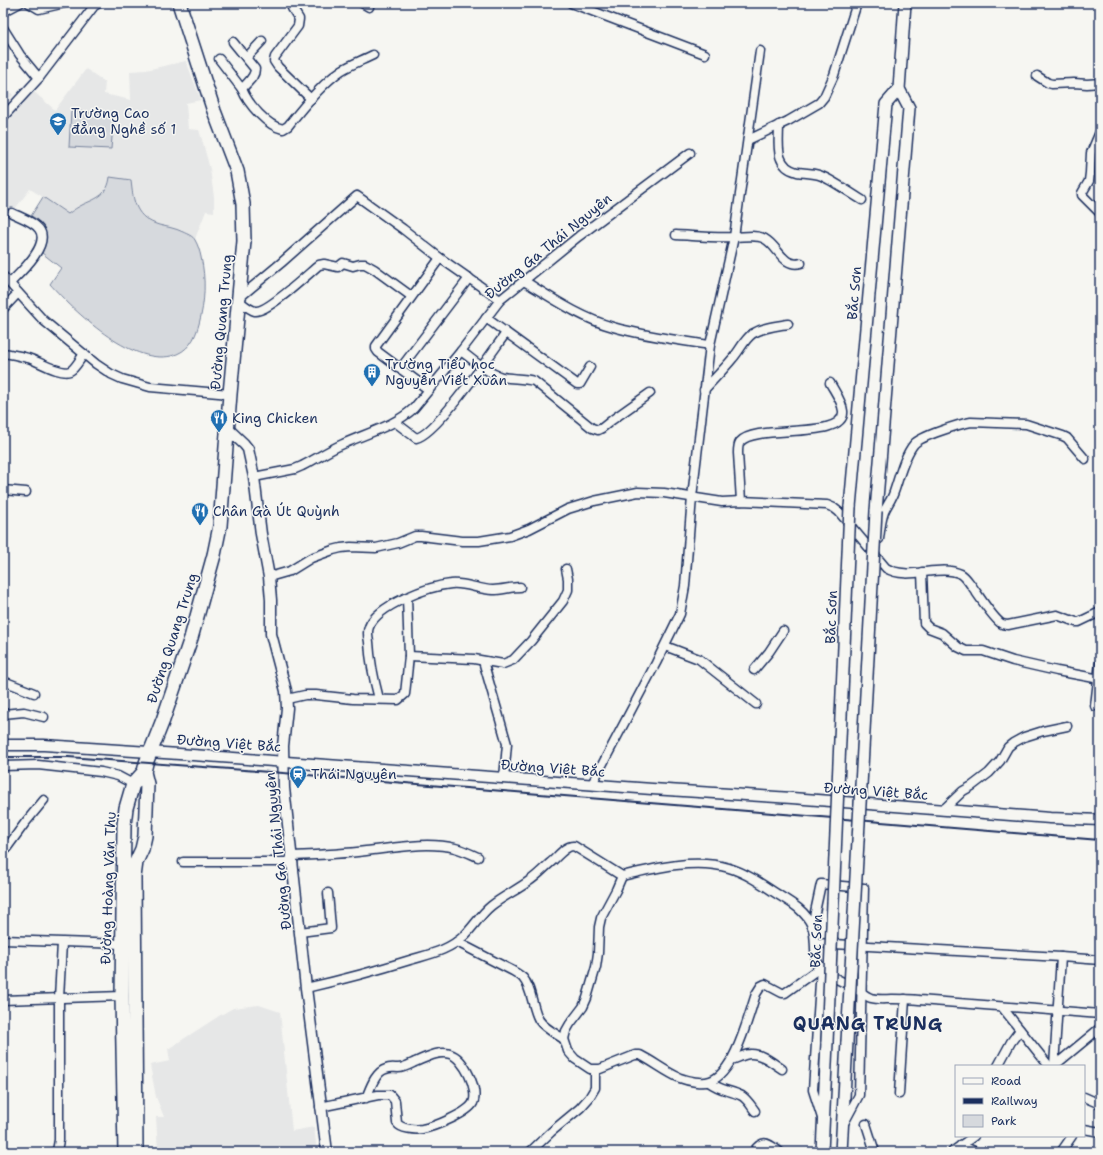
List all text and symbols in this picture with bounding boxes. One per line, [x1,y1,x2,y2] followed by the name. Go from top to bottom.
[71,104,176,138] place label: Trường Cao đẳng Nghề số 1
[48,111,68,136] school or university icon: Trường Cao đẳng Nghề số 1
[481,189,615,303] street label: Đường Ga Thái Nguyên
[206,253,236,391] street label: Đường Quang Trung
[843,265,865,320] street label: Bắc Sơn
[385,355,507,389] place label: Trường Tiểu học Nguyễn Viết Xuân
[362,362,382,387] building icon: Trường Tiểu học Nguyễn Viết Xuân
[209,408,229,433] restaurant icon: King Chicken
[232,409,318,427] place label: King Chicken
[190,501,210,526] restaurant icon: Chân Gà Út Quỳnh
[213,502,340,520] place label: Chân Gà Út Quỳnh
[142,571,202,705] street label: Đường Quang Trung
[821,589,841,644] street label: Bắc Sơn
[176,730,282,756] street label: Đường Việt Bắc
[500,755,606,781] street label: Đường Việt Bắc
[288,764,308,789] station icon: Thái Nguyên
[311,765,397,783] place label: Thái Nguyên
[261,771,295,931] street label: Đường Ga Thái Nguyên
[823,778,929,804] street label: Đường Việt Bắc
[96,811,120,965] street label: Đường Hoàng Văn Thụ
[806,913,826,968] street label: Bắc Sơn
[793,1012,943,1036] district label: QUANG TRUNG
[955,1065,1085,1137] legend
[991,1073,1022,1089] text: Road
[991,1093,1038,1109] text: Railway
[991,1113,1017,1129] text: Park

